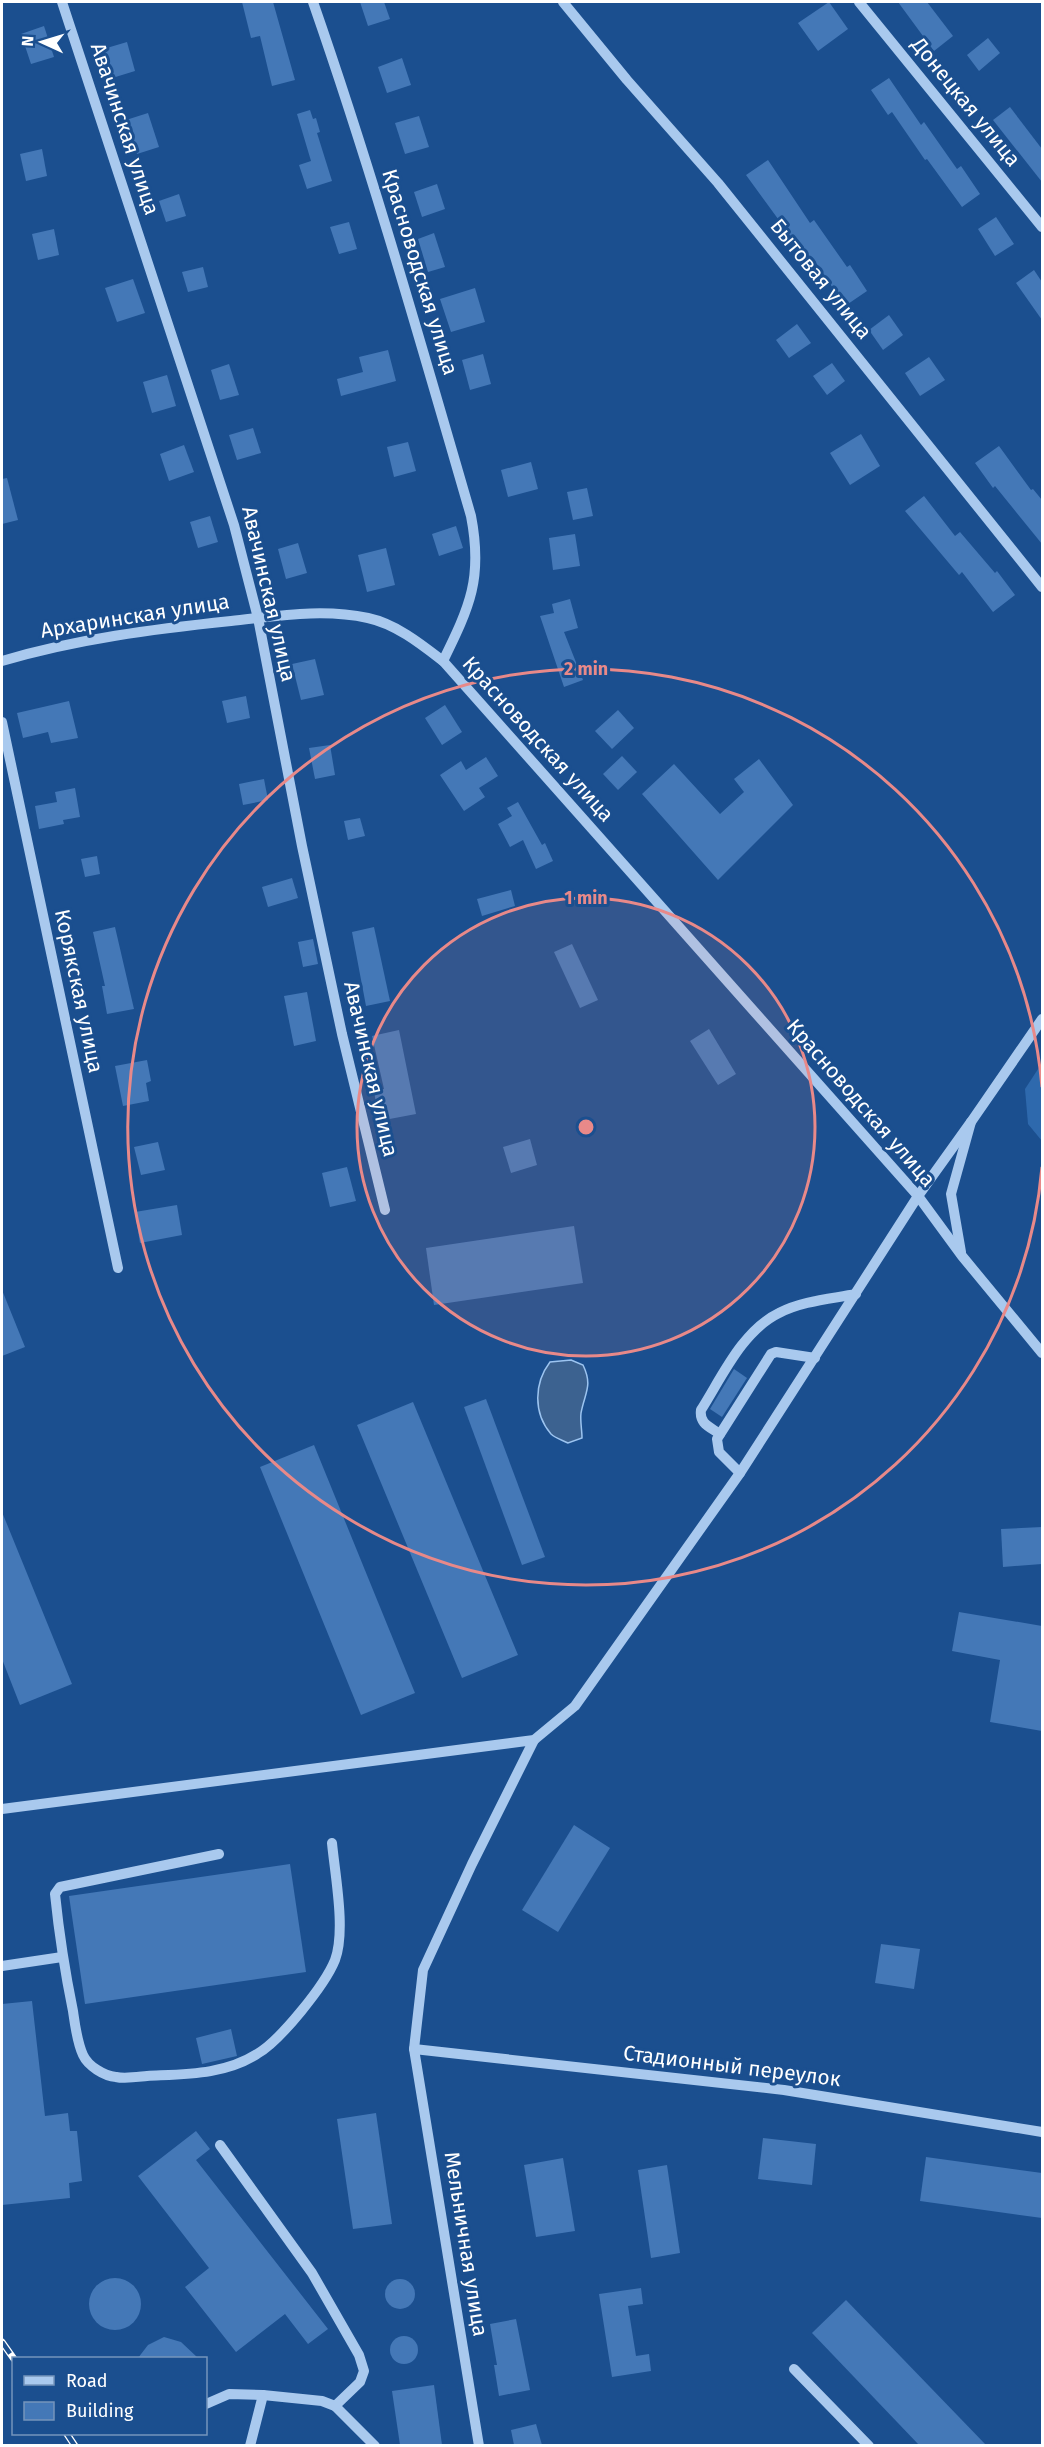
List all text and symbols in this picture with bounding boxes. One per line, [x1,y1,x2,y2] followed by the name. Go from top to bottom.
[12,12,72,72] north arrow
[905,31,1026,172] street label: Донецкая улица
[18,35,37,47] text: N
[85,40,165,218] street label: Авачинская улица
[376,166,464,378] street label: Красноводская улица
[764,214,878,344] street label: Бытовая улица
[236,504,302,684] street label: Авачинская улица
[39,588,231,644] street label: Архаринская улица
[457,651,619,827] street label: Красноводская улица
[564,658,608,680] text: 2 min
[564,887,608,909] text: 1 min
[49,907,109,1075] street label: Корякская улица
[338,979,404,1159] street label: Авачинская улица
[781,1014,941,1192] street label: Красноводская улица
[576,1117,596,1137] centre of rings
[622,2040,842,2092] street label: Стадионный переулок
[439,2150,493,2338] street label: Мельничная улица
[12,2357,207,2435] legend
[66,2370,108,2392] text: Road
[66,2400,134,2422] text: Building

